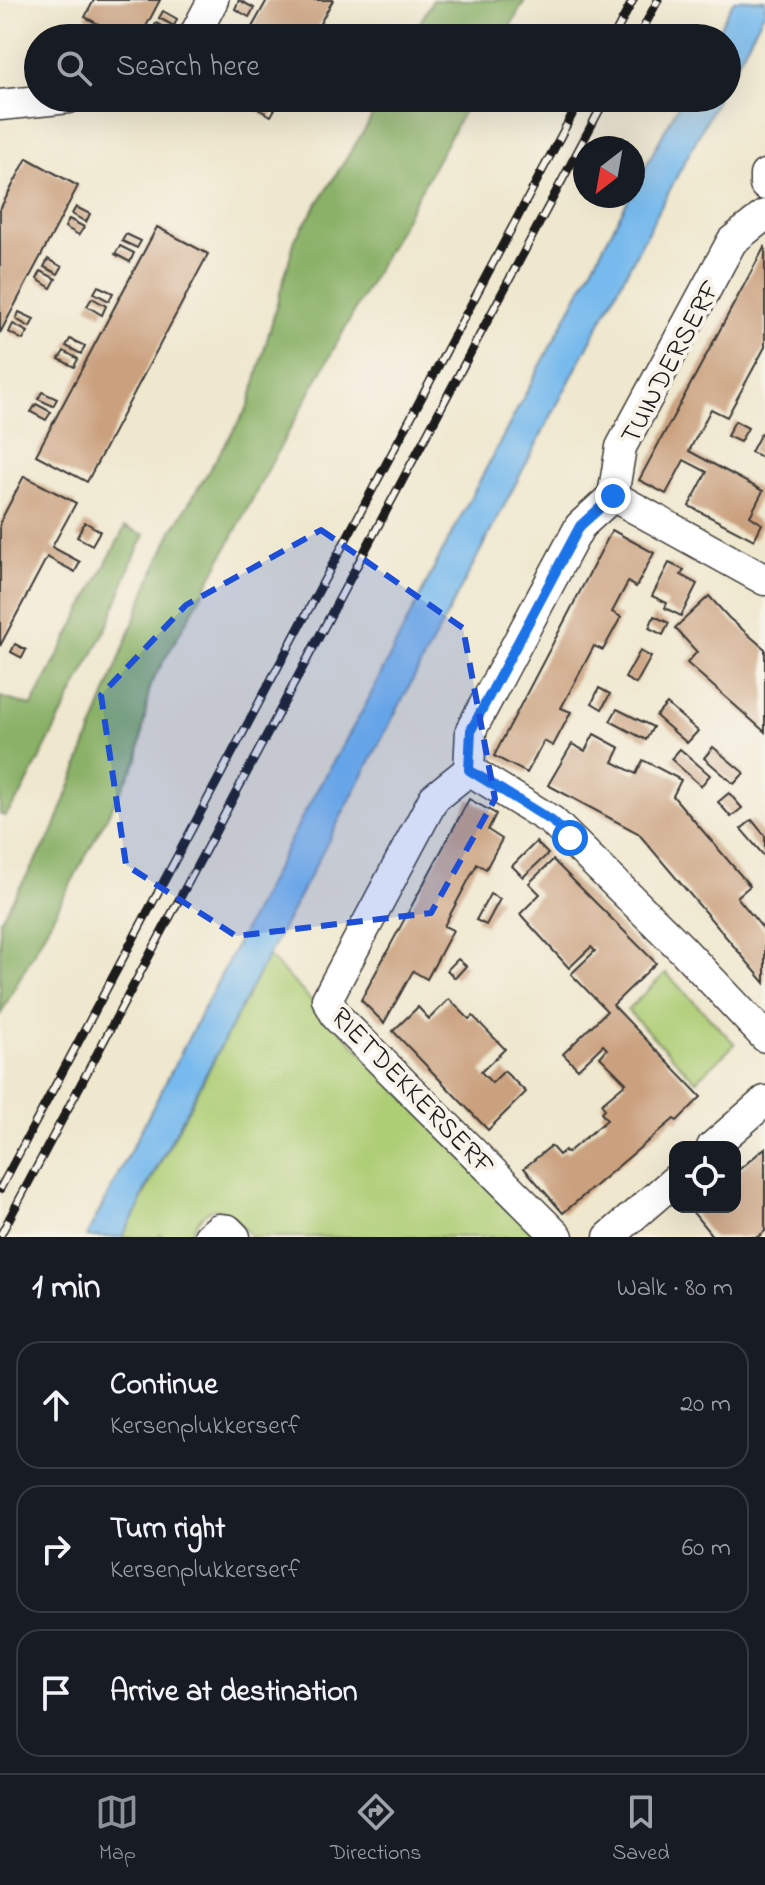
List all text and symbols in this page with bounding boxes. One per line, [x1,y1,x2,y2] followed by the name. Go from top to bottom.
[24,24,741,112] search box
[52,46,96,90] icon: search
[116,46,260,90] text: Search here
[573,136,645,208] north arrow
[612,273,733,452] street label: TUINDERSERF
[595,478,631,514] route end
[552,820,588,856] route start
[320,999,503,1186] street label: RIETDEKKERSERF
[669,1141,741,1213] map controls
[669,1141,741,1213] button: locate
[32,1264,101,1314] text: 1 min
[617,1270,733,1308] text: Walk · 80 m
[110,1364,218,1408] text: Continue
[34,1383,78,1427] icon: ahead
[680,1386,731,1424] text: 20 m
[110,1408,300,1446] text: Kersenplukkerserf
[110,1508,225,1552] text: Turn right
[34,1527,78,1571] icon: right
[682,1530,731,1568] text: 60 m
[110,1552,300,1590] text: Kersenplukkerserf
[34,1671,78,1715] icon: arrive
[110,1671,358,1715] text: Arrive at destination
[95,1790,139,1870] tab: Map
[330,1790,421,1870] tab: Directions
[612,1790,670,1870] tab: Saved

